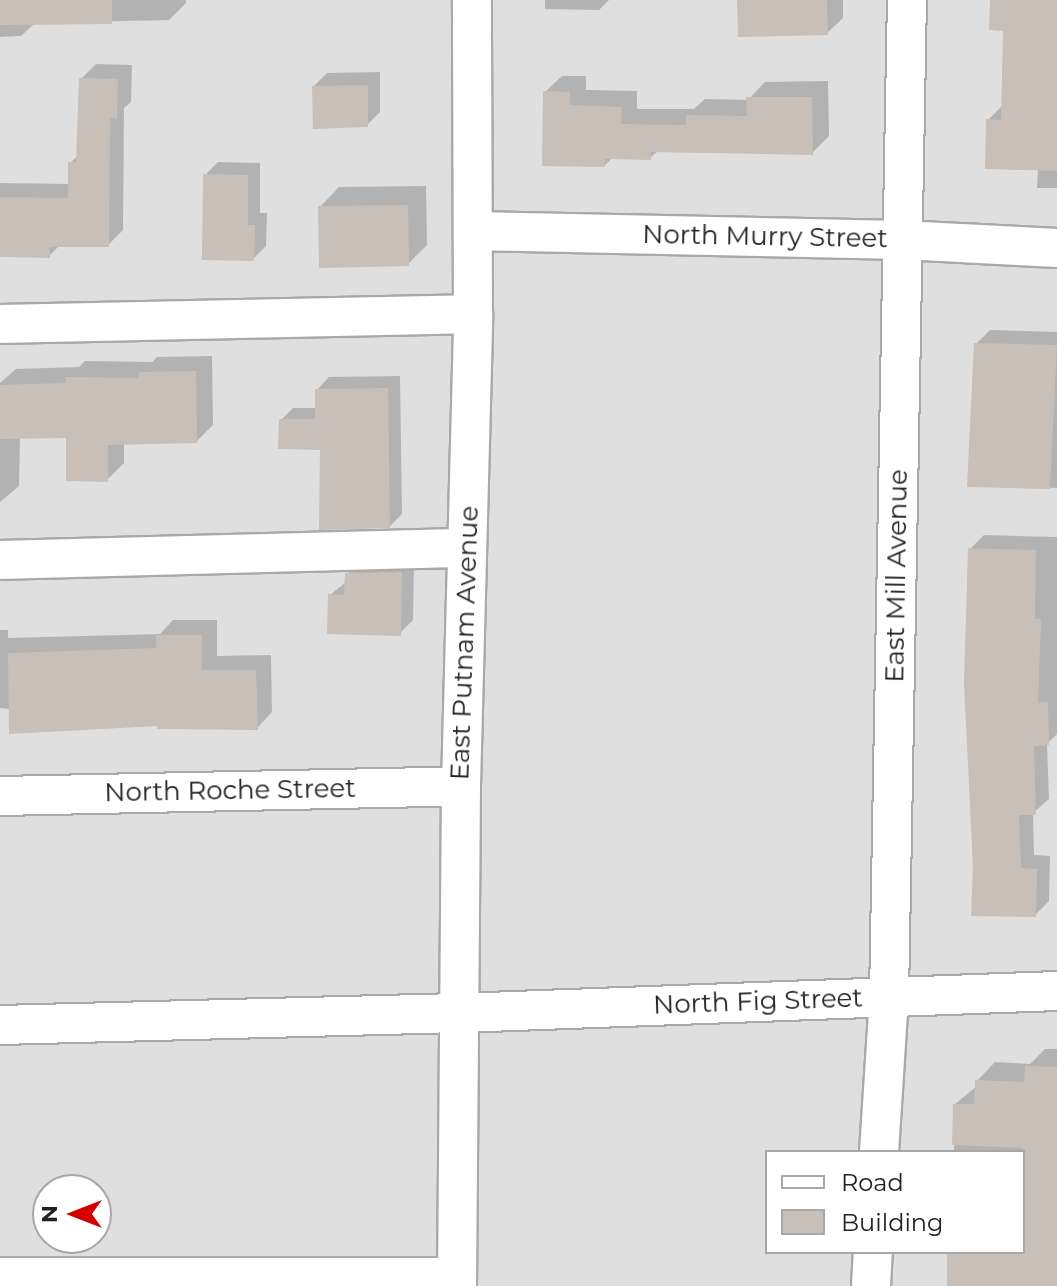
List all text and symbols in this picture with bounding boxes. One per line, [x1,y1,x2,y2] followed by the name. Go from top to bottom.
[642,219,888,255] street label: North Murry Street
[880,469,914,683] street label: East Mill Avenue
[445,505,485,781] street label: East Putnam Avenue
[104,773,356,809] street label: North Roche Street
[653,983,863,1021] street label: North Fig Street
[765,1150,1025,1254] legend
[841,1168,904,1197] text: Road
[32,1174,112,1254] north arrow
[36,1205,63,1223] text: N
[841,1208,944,1237] text: Building

